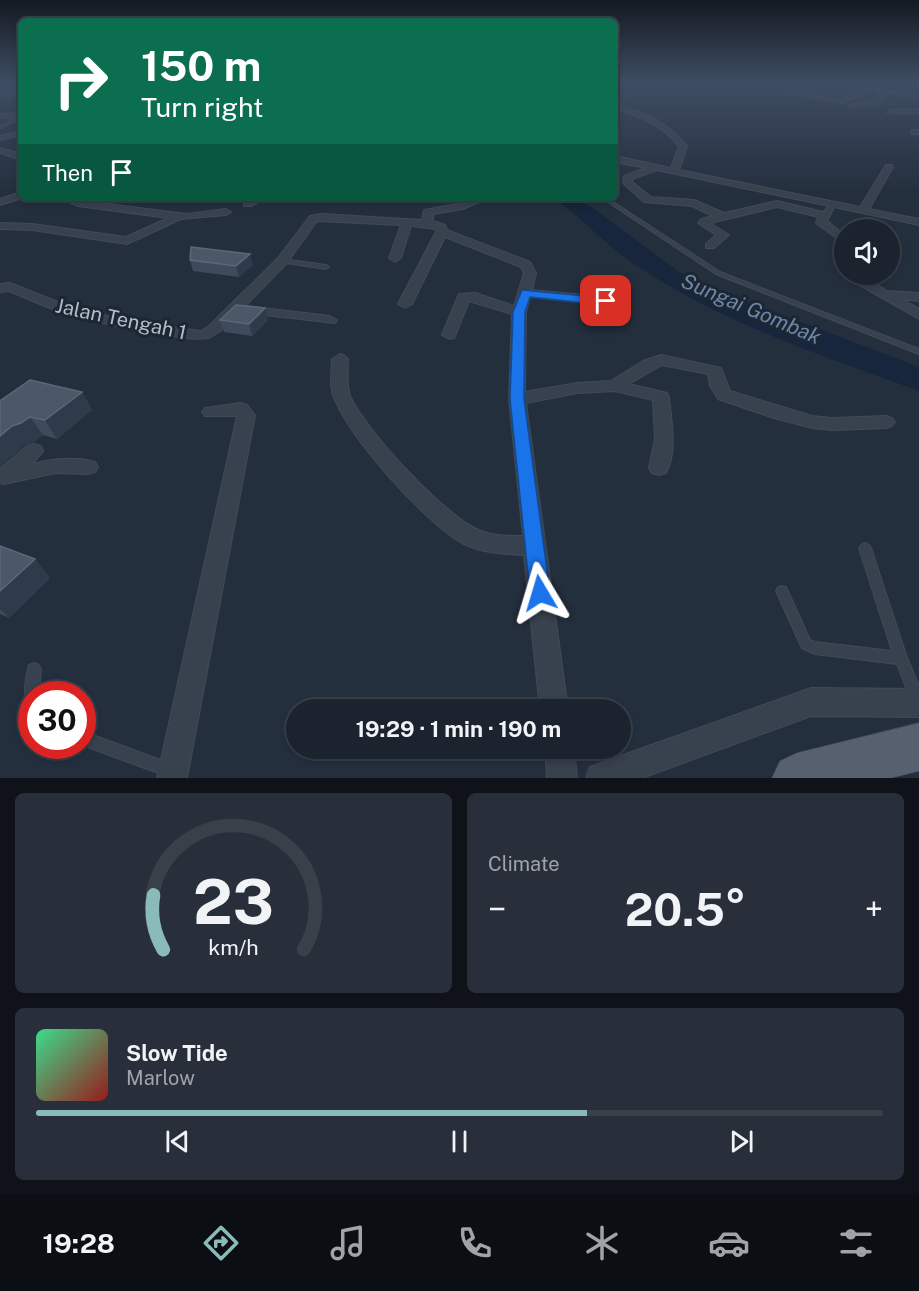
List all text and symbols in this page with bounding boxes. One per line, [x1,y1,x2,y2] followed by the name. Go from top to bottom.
[141,41,261,90] text: 150 m
[42,42,120,120] icon: right
[141,91,264,123] text: Turn right
[105,156,138,189] icon: arrive
[42,160,93,186] text: Then
[834,219,900,285] map controls
[834,219,900,285] button: sound
[678,268,825,349] water label: Sungai Gombak
[580,275,631,326] pin
[589,284,622,317] icon: arrive
[53,293,189,345] street label: Jalan Tengah 1
[508,561,572,625] position arrow
[18,681,96,759] speed limit sign: 30
[356,716,561,742] text: 19:29 · 1 min · 190 m
[488,852,560,876] text: Climate
[193,865,274,938] text: 23
[625,883,746,936] text: 20.5°
[488,890,506,928] text: −
[865,890,883,928] text: +
[208,935,259,960] text: km/h
[126,1040,228,1066] text: Slow Tide
[126,1066,195,1090] text: Marlow
[161,1125,194,1158] icon: previous
[443,1125,476,1158] icon: pause
[725,1125,758,1158] icon: next
[200,1222,242,1264] icon: directions
[327,1222,369,1264] icon: music
[454,1222,496,1264] icon: phone
[581,1222,623,1264] icon: climate
[708,1222,750,1264] icon: car
[835,1222,877,1264] icon: filters
[42,1227,115,1259] text: 19:28

